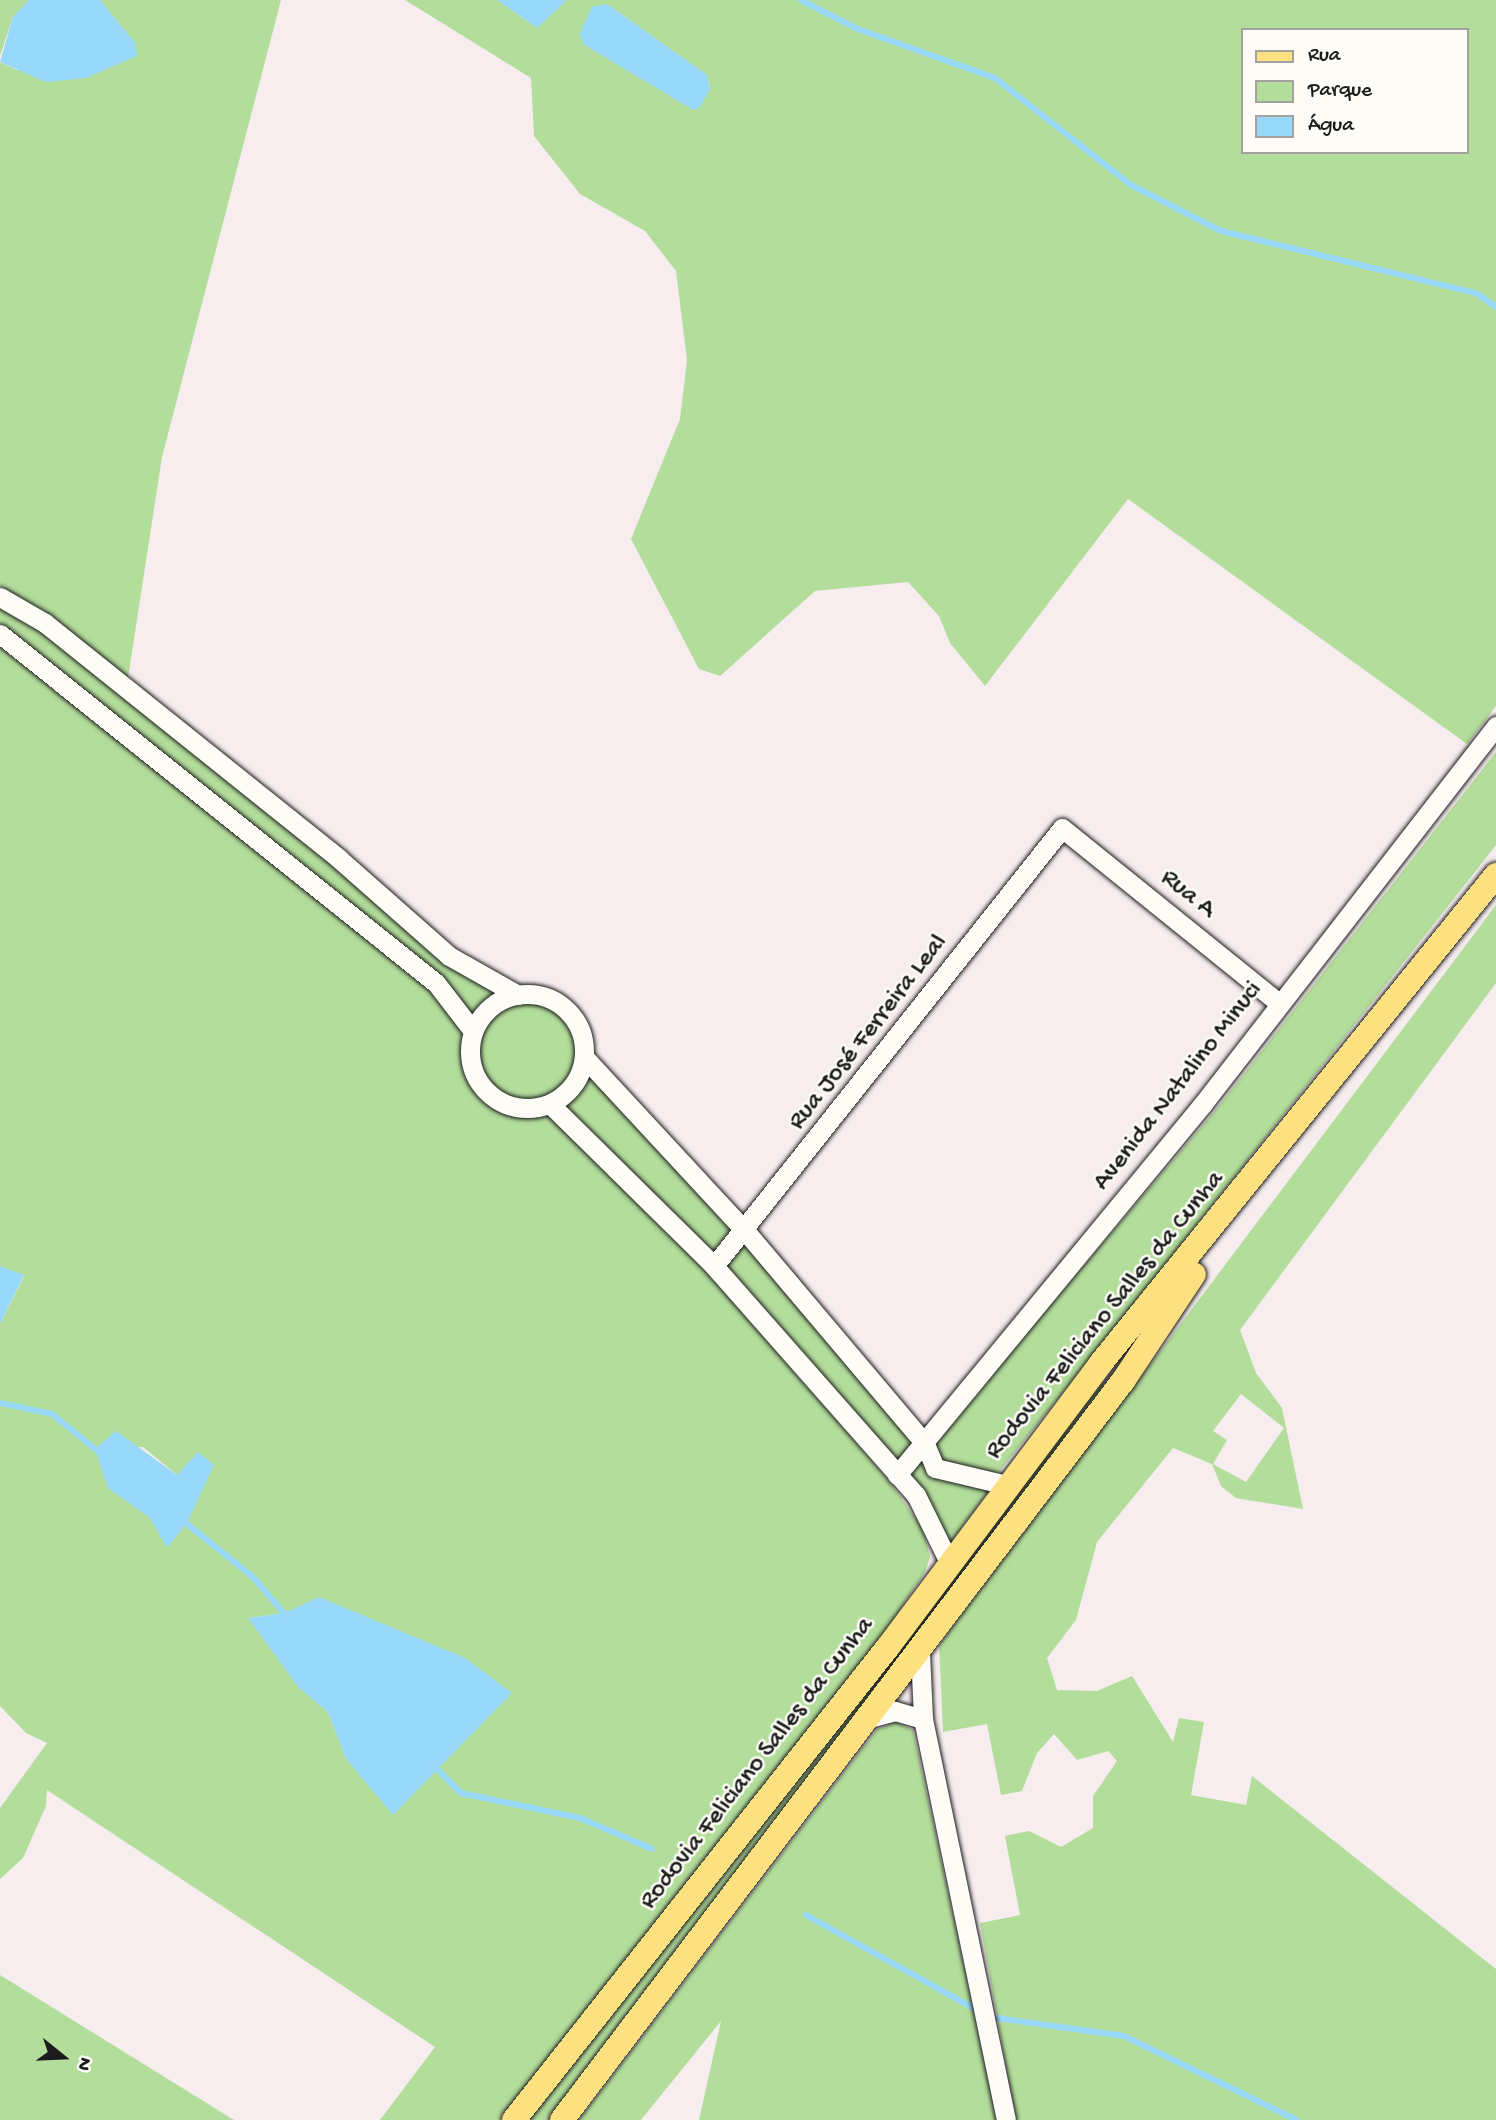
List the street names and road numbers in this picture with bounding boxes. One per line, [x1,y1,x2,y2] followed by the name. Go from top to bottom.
[1153,863,1221,927] street label: Rua A
[783,929,955,1137] street label: Rua José Ferreira Leal
[1088,976,1270,1198] street label: Avenida Natalino Minuci
[980,1165,1232,1467] street label: Rodovia Feliciano Salles da Cunha
[634,1612,882,1916] street label: Rodovia Feliciano Salles da Cunha

